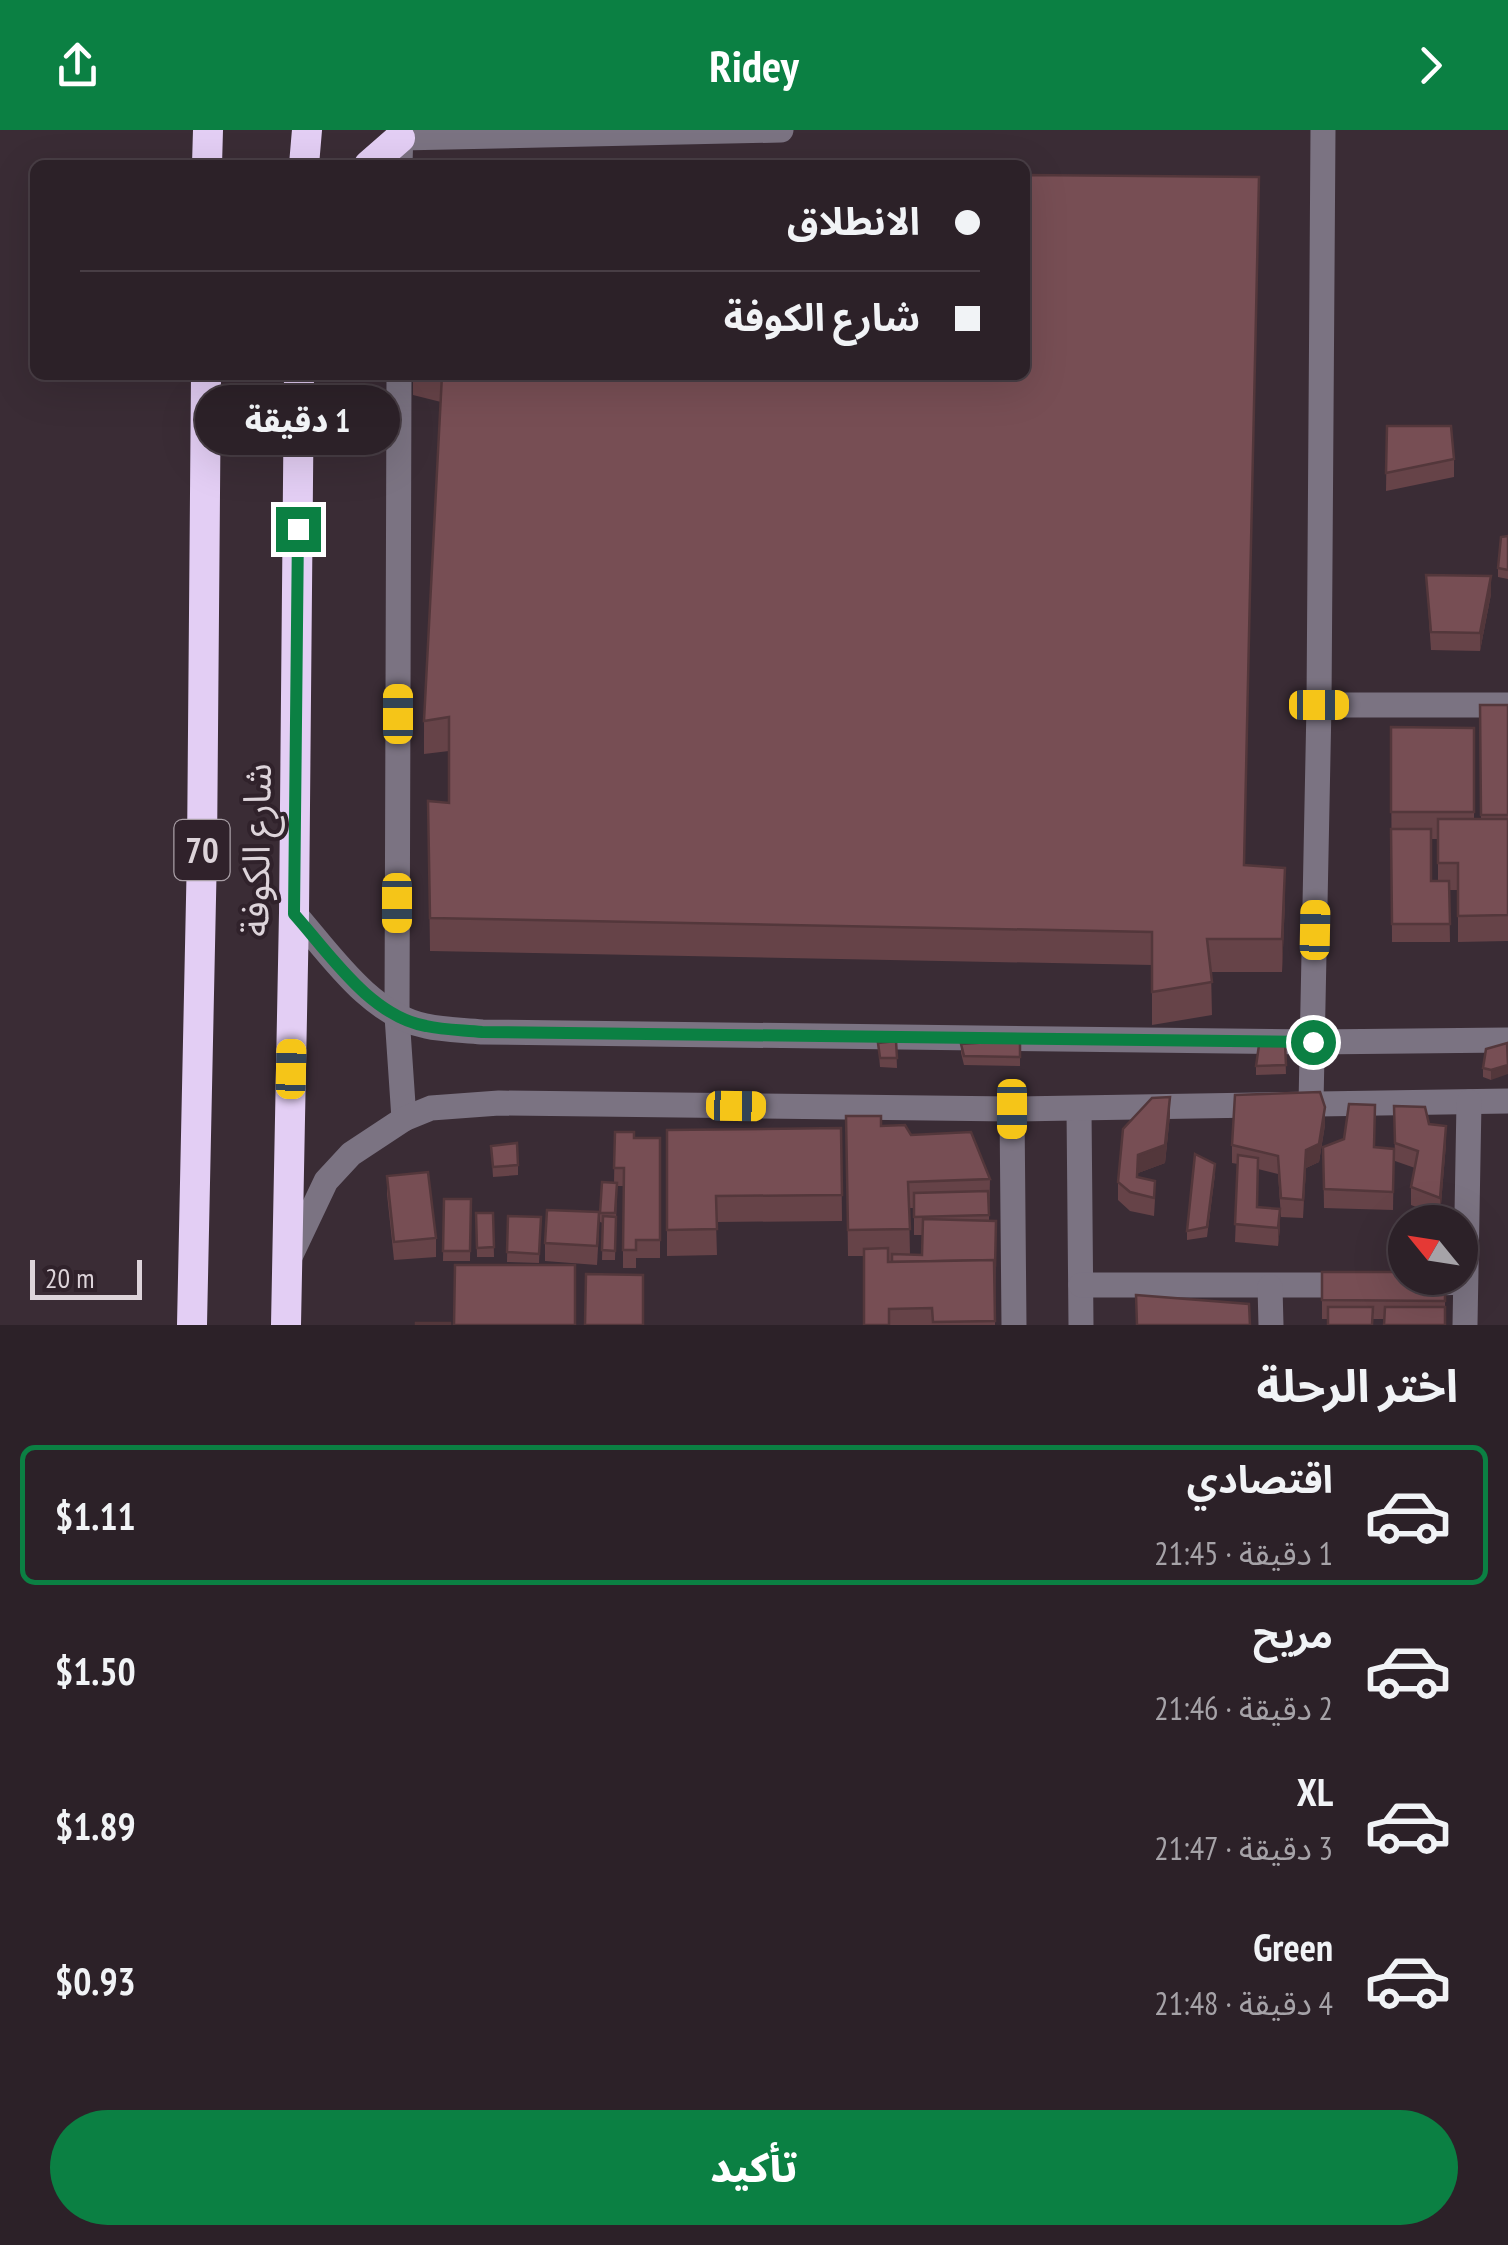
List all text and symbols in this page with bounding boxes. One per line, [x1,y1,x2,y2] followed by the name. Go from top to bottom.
[709,36,799,94] text: Ridey
[50,38,105,93] icon: share
[1403,38,1458,93] icon: forward
[787,196,920,245] text: الانطلاق
[724,292,920,341] text: شارع الكوفة
[196,384,400,454] callout: 1 دقيقة
[245,399,350,441] text: 1 دقيقة
[276,507,321,552] route end
[383,684,413,744] car
[1289,690,1349,720] car
[229,763,286,937] street label: شارع الكوفة
[174,820,230,880] road number: 70
[382,873,412,933] car
[1299,900,1331,960] car
[1291,1020,1336,1065] route start
[275,1039,307,1099] car
[997,1079,1027,1139] car
[706,1090,766,1122] car
[1388,1205,1478,1295] north arrow
[1388,1205,1478,1295] map controls
[30,1255,142,1300] scale bar
[45,1259,94,1296] text: 20 m
[1257,1356,1458,1414] text: اختر الرحلة
[1187,1454,1333,1503] text: اقتصادي
[1363,1470,1453,1560] icon: car
[55,1491,136,1540] text: $1.11
[1154,1532,1333,1574] text: 1 دقيقة · 21:45
[1253,1609,1333,1658] text: مريح
[1363,1625,1453,1715] icon: car
[55,1646,136,1695] text: $1.50
[1154,1687,1333,1729] text: 2 دقيقة · 21:46
[1297,1767,1333,1816] text: XL
[1363,1780,1453,1870] icon: car
[55,1801,136,1850] text: $1.89
[1154,1827,1333,1869] text: 3 دقيقة · 21:47
[1253,1922,1333,1971] text: Green
[1363,1935,1453,2025] icon: car
[55,1956,136,2005] text: $0.93
[1154,1982,1333,2024] text: 4 دقيقة · 21:48
[50,2110,1458,2225] button: تأكيد

